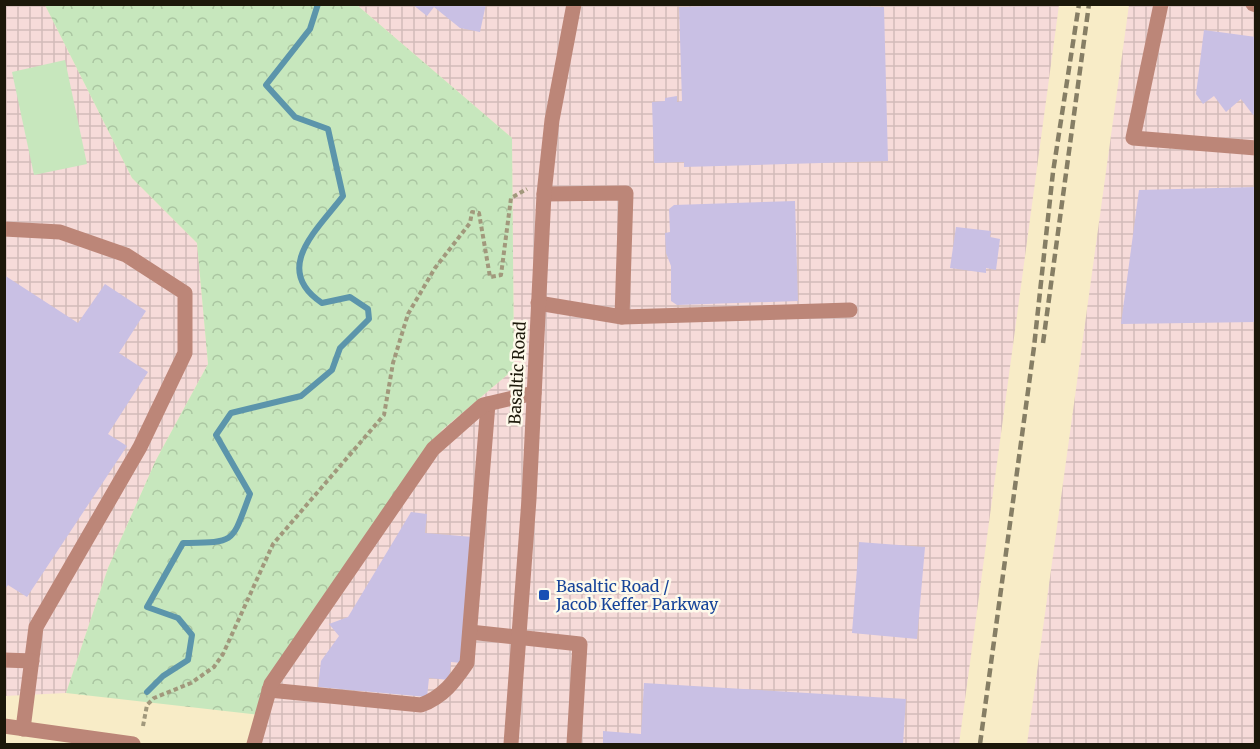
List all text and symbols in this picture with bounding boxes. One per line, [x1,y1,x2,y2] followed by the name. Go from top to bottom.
[504,320,530,425] street label: Basaltic Road
[555,576,719,614] place label: Basaltic Road / Jacob Keffer Parkway
[537,588,551,602] marker: Basaltic Road / Jacob Keffer Parkway

